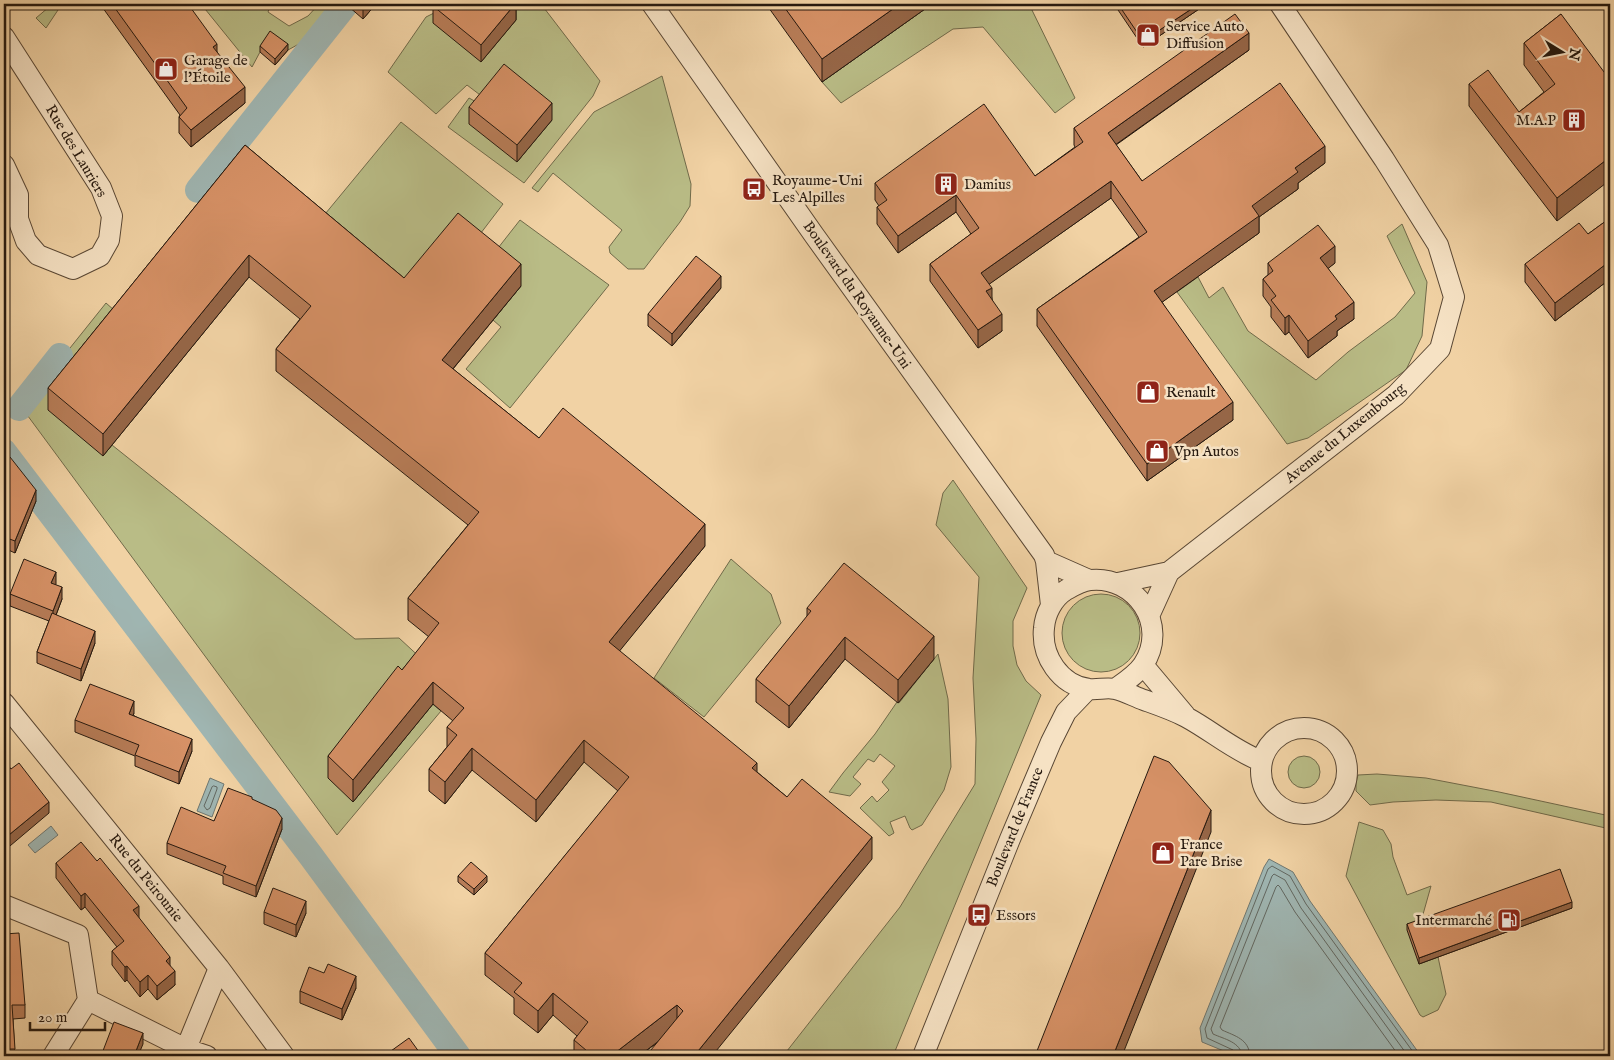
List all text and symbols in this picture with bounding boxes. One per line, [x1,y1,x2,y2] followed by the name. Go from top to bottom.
[1166,17,1244,53] place label: Service Auto Diffusion
[1135,22,1161,48] shop icon: Service Auto Diffusion
[1536,28,1586,78] north arrow
[1564,46,1584,62] text: N
[184,51,248,87] place label: Garage de l'Étoile
[153,56,179,82] shop icon: Garage de l'Étoile
[41,101,111,201] street label: Rue des Lauriers
[1561,107,1587,133] building icon: M.A.P
[1516,111,1556,130] place label: M.A.P
[772,171,863,207] place label: Royaume-Uni Les Alpilles
[933,171,959,197] building icon: Damius
[964,175,1011,194] place label: Damius
[741,176,767,202] bus stop icon: Royaume-Uni Les Alpilles
[799,217,915,373] street label: Boulevard du Royaume-Uni
[1280,378,1410,488] street label: Avenue du Luxembourg
[1135,379,1161,405] shop icon: Renault
[1166,383,1216,402] place label: Renault
[1144,438,1170,464] shop icon: Vpn Autos
[1173,442,1239,461] place label: Vpn Autos
[982,764,1048,890] street label: Boulevard de France
[105,830,187,926] street label: Rue du Peirounie
[1180,835,1242,871] place label: France Pare Brise
[1150,840,1176,866] shop icon: France Pare Brise
[966,902,992,928] bus stop icon: Essors
[996,906,1036,925] place label: Essors
[1496,907,1522,933] fuel station icon: Intermarché
[1415,911,1492,930] place label: Intermarché
[30,1000,105,1032] scale bar
[38,1008,68,1027] text: 20 m

